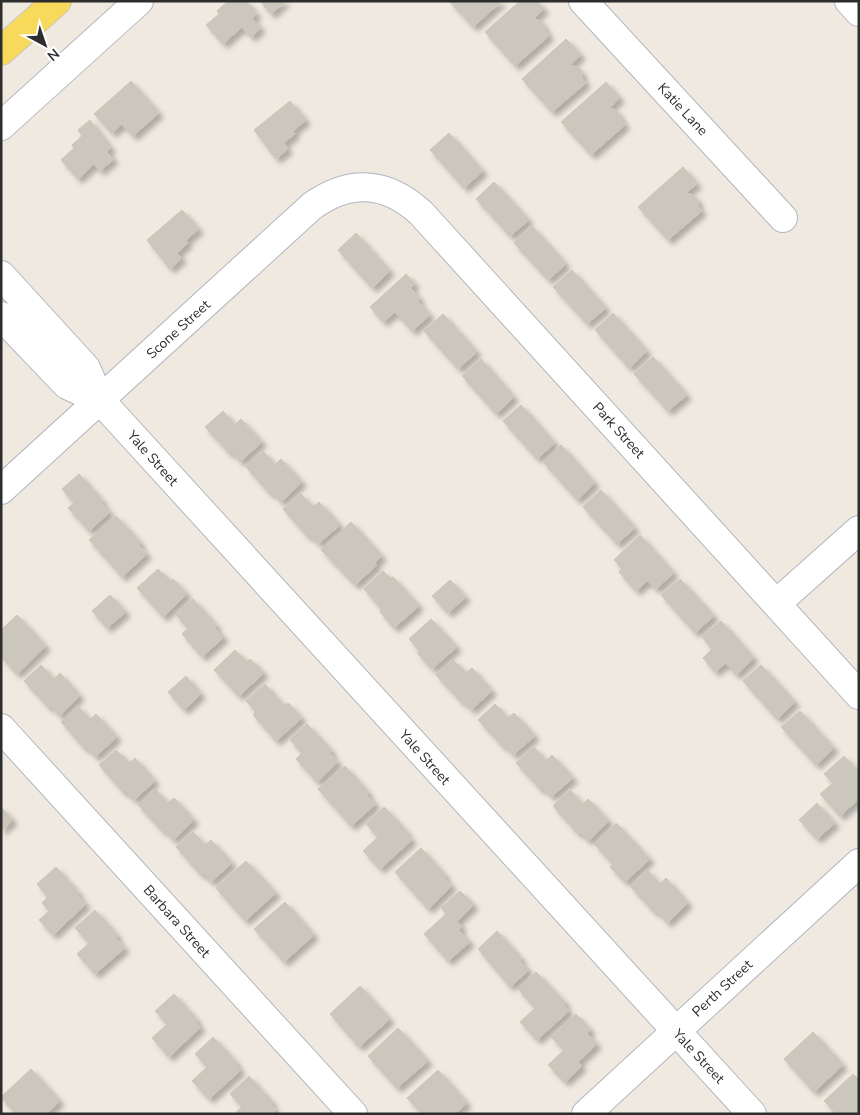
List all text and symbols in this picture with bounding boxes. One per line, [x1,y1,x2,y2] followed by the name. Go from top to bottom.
[20,20,70,70] north arrow
[43,44,63,65] text: N
[653,79,712,140] street label: Katie Lane
[142,296,214,363] street label: Scone Street
[588,398,649,463] street label: Park Street
[122,426,183,490] street label: Yale Street
[394,725,455,789] street label: Yale Street
[139,881,214,962] street label: Barbara Street
[688,955,757,1021] street label: Perth Street
[668,1024,729,1088] street label: Yale Street

